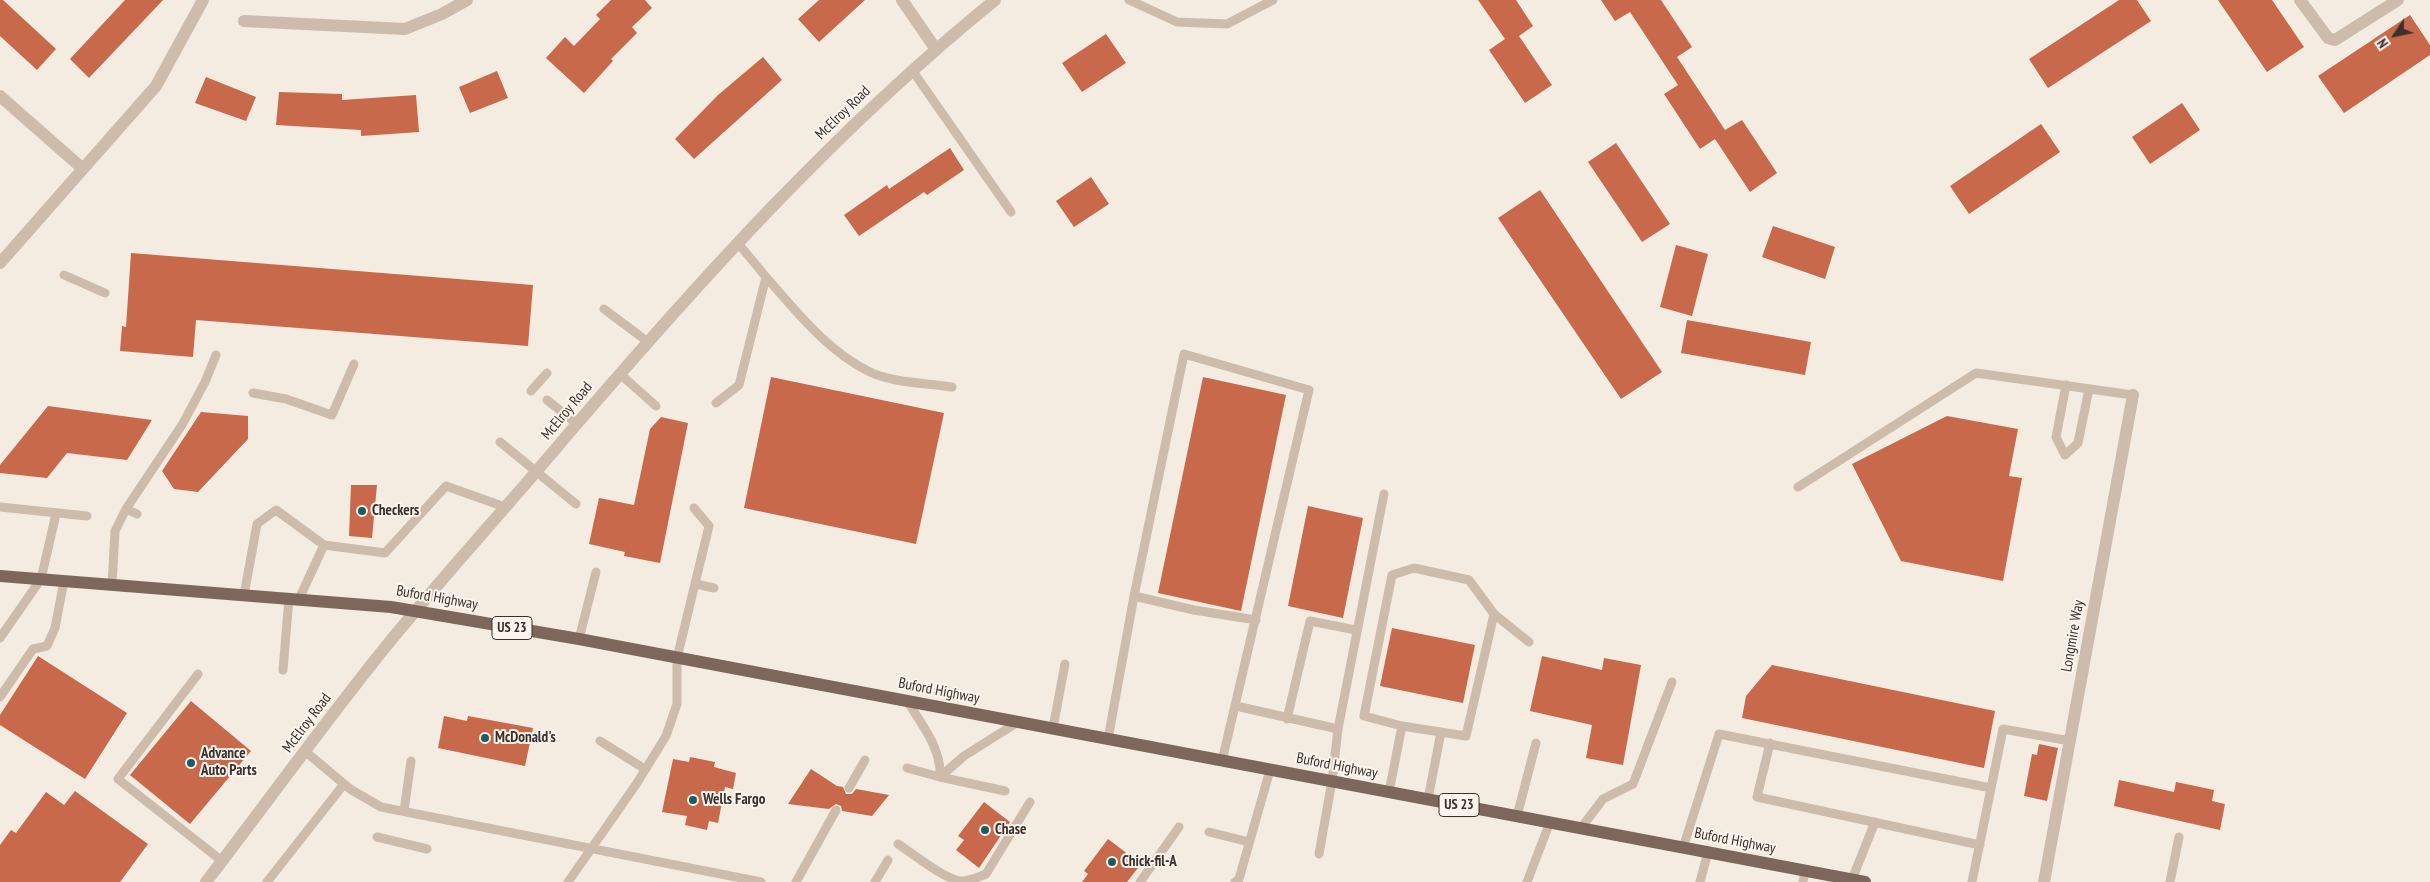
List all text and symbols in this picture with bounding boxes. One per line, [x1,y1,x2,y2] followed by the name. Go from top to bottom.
[2370,10,2420,60] north arrow
[2373,35,2392,52] text: N
[812,82,874,144] street label: McElroy Road
[538,379,596,443] street label: McElroy Road
[372,502,419,520] place label: Checkers
[356,505,368,517] marker: Checkers
[395,582,479,614] street label: Buford Highway
[2058,599,2088,673] street label: Longmire Way
[492,616,532,640] road number: US 23
[897,674,981,708] street label: Buford Highway
[279,690,335,756] street label: McElroy Road
[495,729,556,747] place label: McDonald's
[479,732,491,744] marker: McDonald's
[201,745,257,780] place label: Advance Auto Parts
[1295,749,1379,783] street label: Buford Highway
[185,757,197,769] marker: Advance Auto Parts
[703,791,765,809] place label: Wells Fargo
[687,794,699,806] marker: Wells Fargo
[1439,794,1479,816] road number: US 23
[995,821,1026,839] place label: Chase
[979,824,991,836] marker: Chase
[1693,824,1777,858] street label: Buford Highway
[1122,853,1177,871] place label: Chick-fil-A
[1106,856,1118,868] marker: Chick-fil-A

